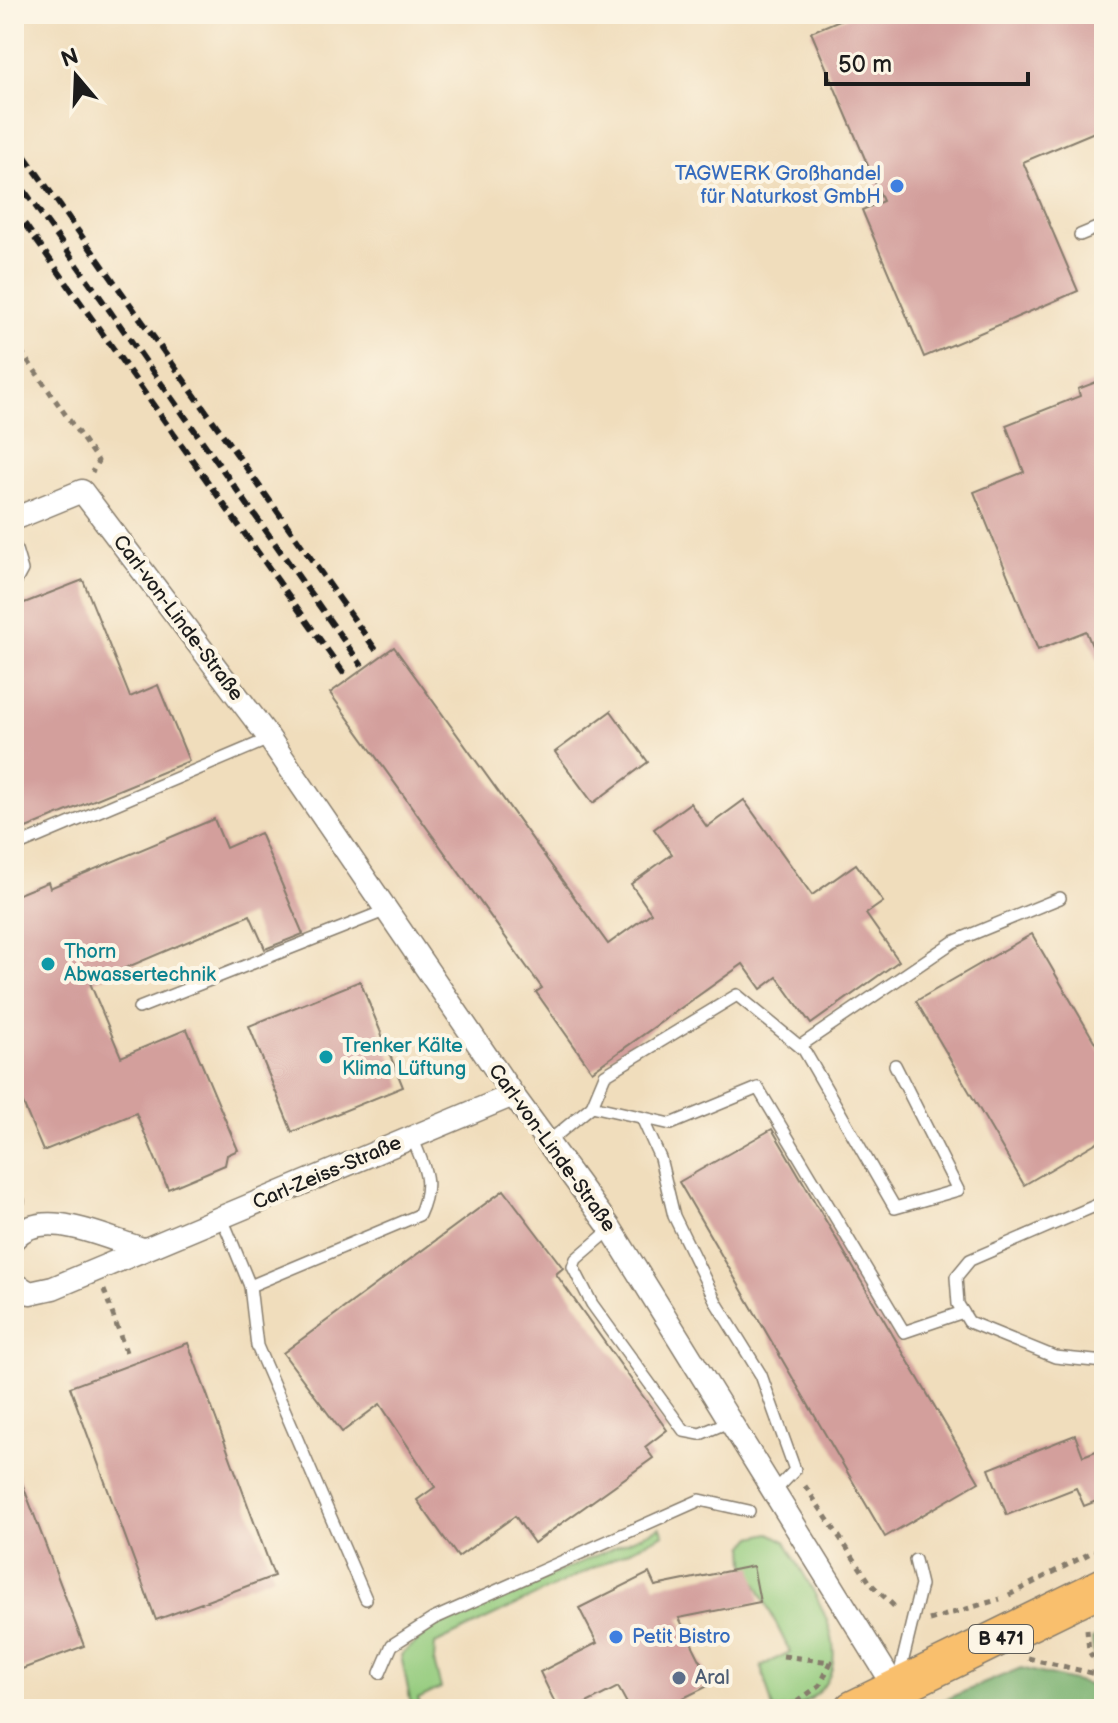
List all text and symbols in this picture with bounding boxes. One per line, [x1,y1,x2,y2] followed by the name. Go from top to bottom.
[36,36,116,116] north arrow
[826,36,1028,86] scale bar
[58,43,82,74] text: N
[838,50,892,79] text: 50 m
[675,162,881,209] place label: TAGWERK Großhandel für Naturkost GmbH
[888,177,906,195] marker: TAGWERK Großhandel für Naturkost GmbH
[108,530,248,706] street label: Carl-von-Linde-Straße
[64,940,216,987] place label: Thorn Abwassertechnik
[39,955,57,973] marker: Thorn Abwassertechnik
[342,1034,466,1081] place label: Trenker Kälte Klima Lüftung
[317,1048,335,1066] marker: Trenker Kälte Klima Lüftung
[483,1059,621,1237] street label: Carl-von-Linde-Straße
[249,1131,405,1215] street label: Carl-Zeiss-Straße
[632,1625,731,1649] place label: Petit Bistro
[969,1625,1033,1653] road number: B 471
[607,1628,625,1646] marker: Petit Bistro
[695,1666,730,1690] place label: Aral
[670,1669,688,1687] marker: Aral

